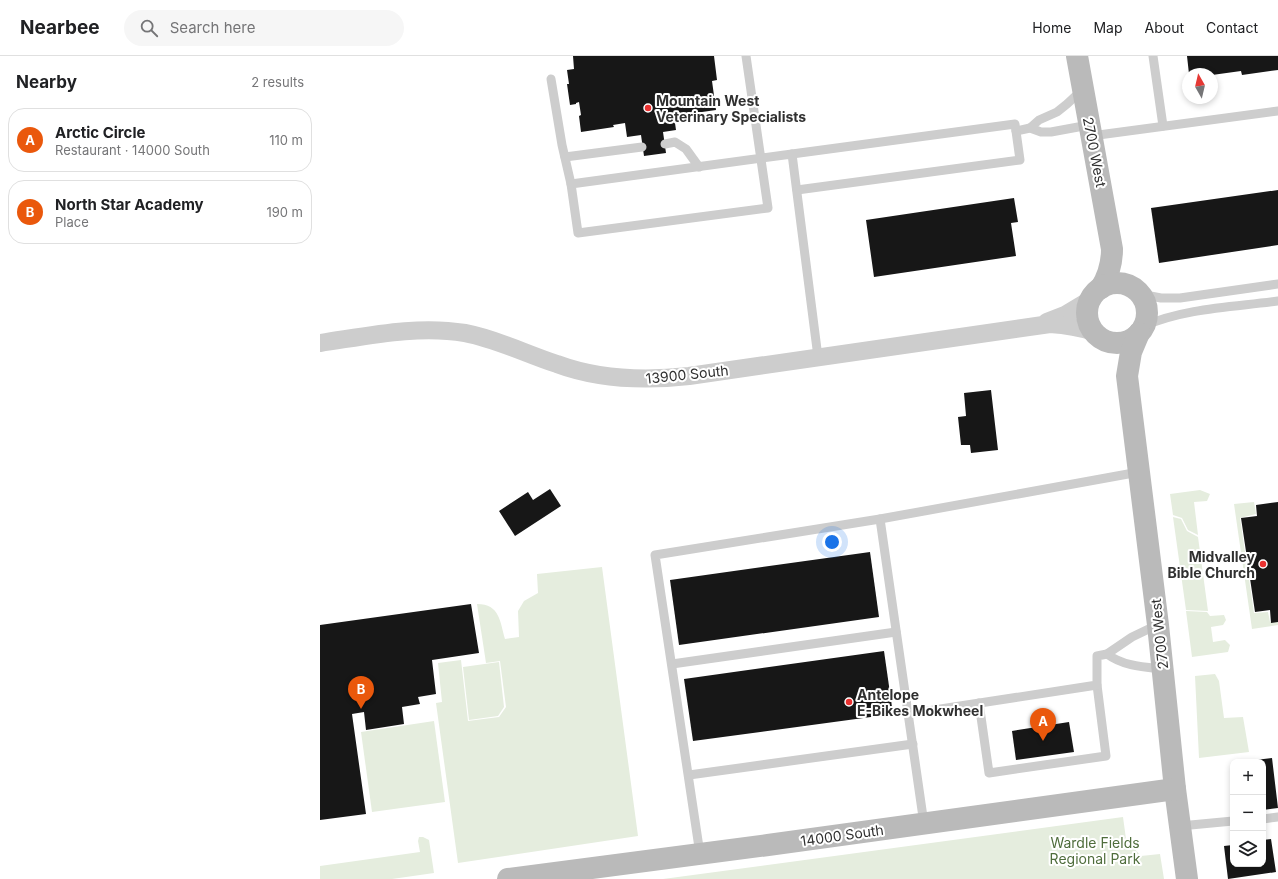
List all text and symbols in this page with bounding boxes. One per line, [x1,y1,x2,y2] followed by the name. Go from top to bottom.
[124,10,404,46] search box
[20,16,100,39] text: Nearbee
[138,17,160,39] icon: search
[170,18,255,37] text: Search here
[1032,19,1071,36] text: Home
[1093,19,1123,36] text: Map
[1145,19,1184,36] text: About
[1206,19,1258,36] text: Contact
[1182,68,1218,104] north arrow
[16,72,77,92] text: Nearby
[251,74,304,90] text: 2 results
[656,92,806,125] place label: Mountain West Veterinary Specialists
[643,103,653,113] marker: Mountain West Veterinary Specialists
[1080,115,1110,189] street label: 2700 West
[55,123,145,142] text: Arctic Circle
[25,132,35,148] text: A
[269,132,303,148] text: 110 m
[55,142,210,158] text: Restaurant · 14000 South
[55,195,204,214] text: North Star Academy
[26,204,34,220] text: B
[266,204,303,220] text: 190 m
[55,214,89,230] text: Place
[645,361,729,387] street label: 13900 South
[822,532,842,552] your location
[1168,548,1256,581] place label: Midvalley Bible Church
[1258,559,1268,569] marker: Midvalley Bible Church
[1147,597,1171,670] street label: 2700 West
[348,676,374,709] pin: B
[857,686,983,719] place label: Antelope E-Bikes Mokwheel
[844,697,854,707] marker: Antelope E-Bikes Mokwheel
[1030,708,1056,741] pin: A
[1230,759,1266,867] map controls
[1230,759,1266,795] button: +
[1230,795,1266,831] button: −
[799,821,885,849] street label: 14000 South
[1230,831,1266,867] button: layers
[1050,834,1141,867] park label: Wardle Fields Regional Park

